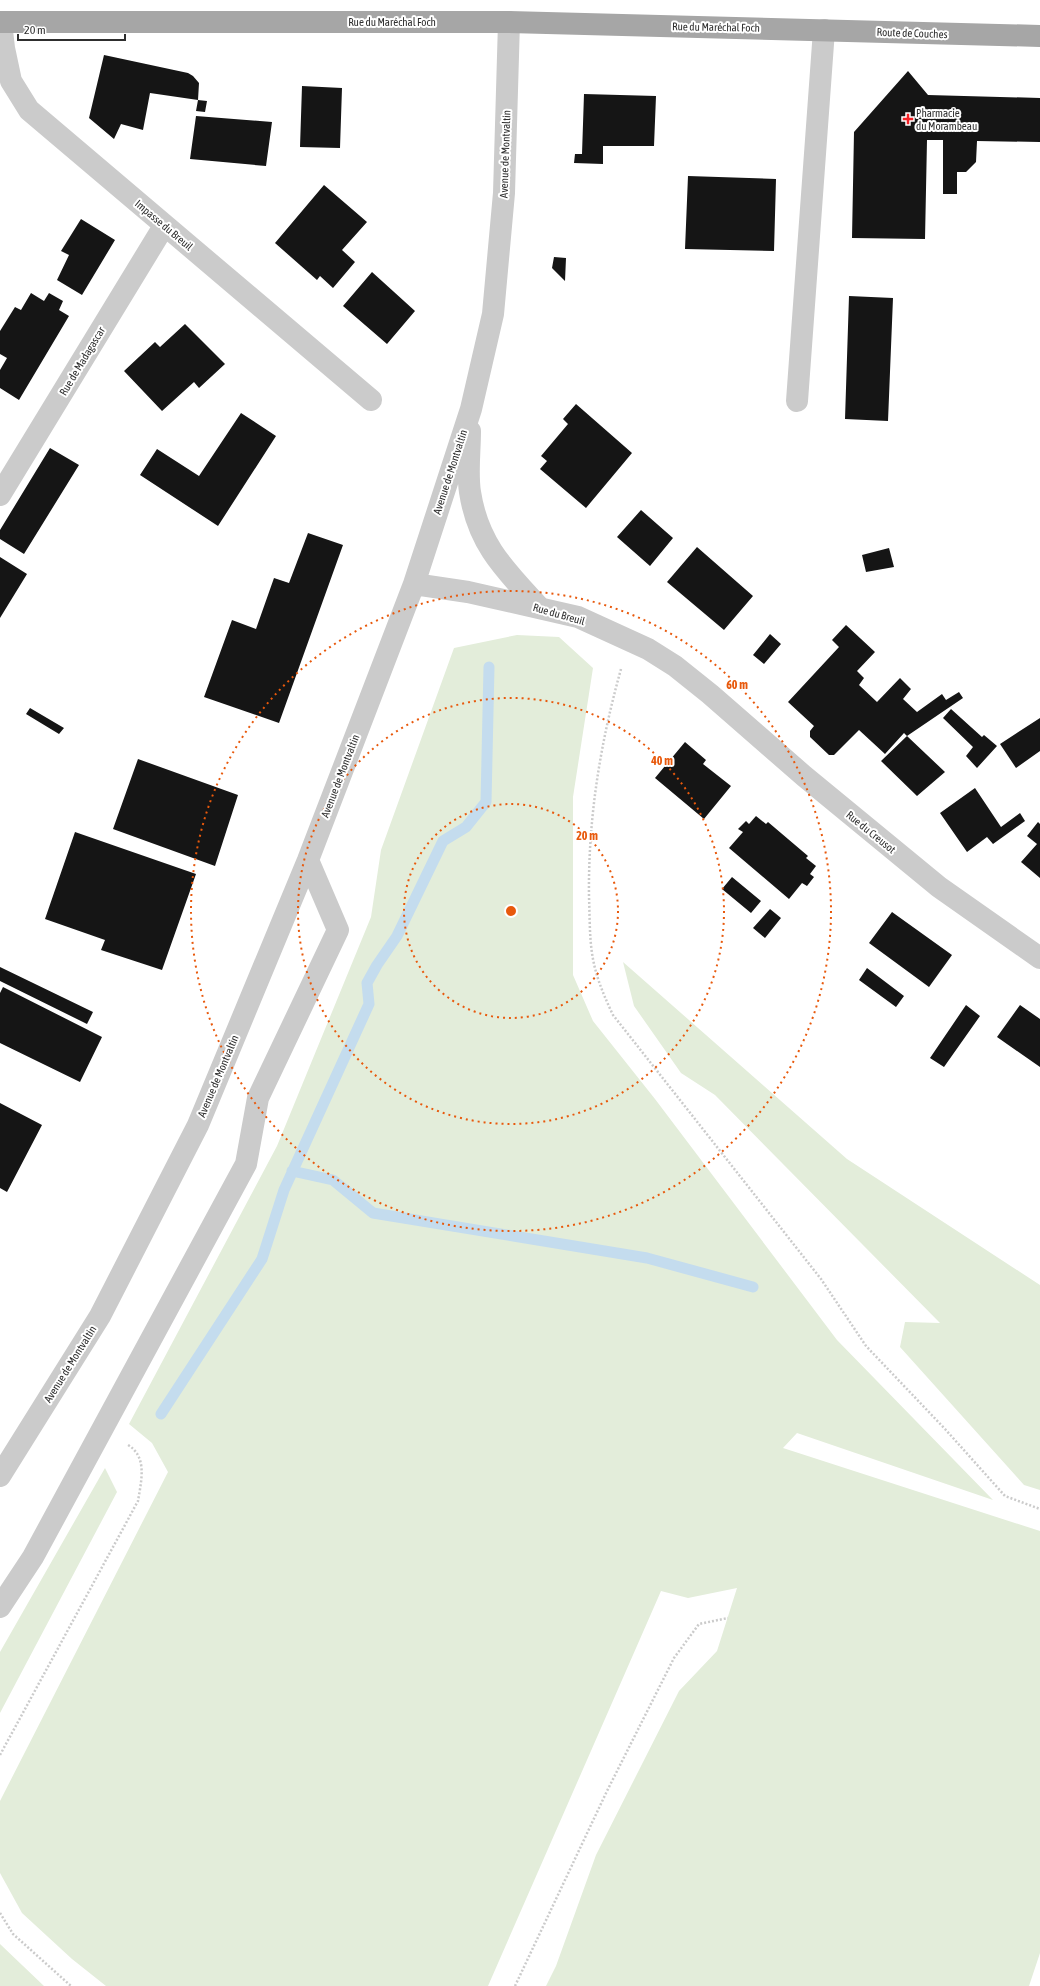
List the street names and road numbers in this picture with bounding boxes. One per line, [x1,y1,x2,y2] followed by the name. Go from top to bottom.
[348,16,436,28] street label: Rue du Maréchal Foch
[672,20,760,34] street label: Rue du Maréchal Foch
[876,26,948,40] street label: Route de Couches
[497,110,513,198] street label: Avenue de Montvaltin
[133,197,195,253] street label: Impasse du Breuil
[57,324,108,397] street label: Rue de Madagascar
[431,428,469,516] street label: Avenue de Montvaltin
[532,601,586,627] street label: Rue du Breuil
[319,733,361,819] street label: Avenue de Montvaltin
[844,808,898,856] street label: Rue du Creusot
[195,1033,241,1119] street label: Avenue de Montvaltin
[42,1323,98,1405] street label: Avenue de Montvaltin

